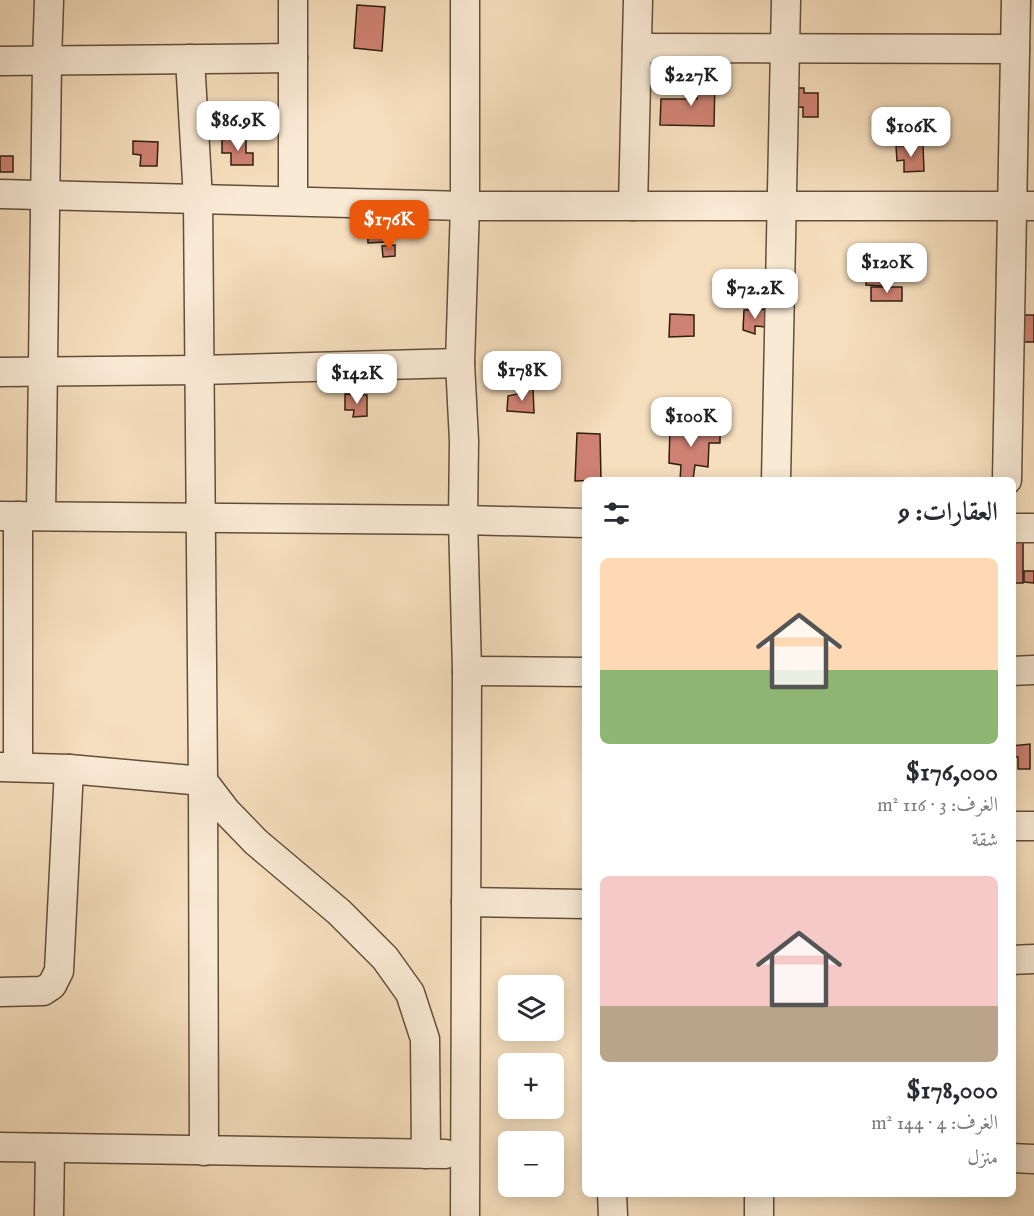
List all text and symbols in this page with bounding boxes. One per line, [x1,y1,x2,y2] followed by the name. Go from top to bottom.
[649,56,733,107] pin: $227K
[664,63,718,88] text: $227K
[189,101,287,152] pin: $86.9K
[869,107,953,158] pin: $106K
[211,108,265,133] text: $86.9K
[885,114,937,139] text: $106K
[347,200,431,251] pin: $176K
[364,207,414,232] text: $176K
[845,243,929,294] pin: $120K
[861,250,913,275] text: $120K
[706,269,804,320] pin: $72.2K
[726,276,784,301] text: $72.2K
[480,351,564,402] pin: $178K
[315,354,399,405] pin: $142K
[497,358,547,383] text: $178K
[331,361,383,386] text: $142K
[649,397,733,448] pin: $100K
[665,404,717,429] text: $100K
[899,496,998,529] text: العقارات: 9
[600,497,633,530] icon: filters
[745,597,853,705] icon: home
[906,756,998,789] text: $176,000
[877,793,998,818] text: الغرف: 3 · 116 m²
[972,828,998,853] text: شقة
[745,915,853,1023] icon: home
[498,975,564,1197] map controls
[498,975,564,1041] button: layers
[498,1053,564,1119] button: +
[906,1074,998,1107] text: $178,000
[871,1111,998,1136] text: الغرف: 4 · 144 m²
[498,1131,564,1197] button: −
[967,1146,998,1171] text: منزل

